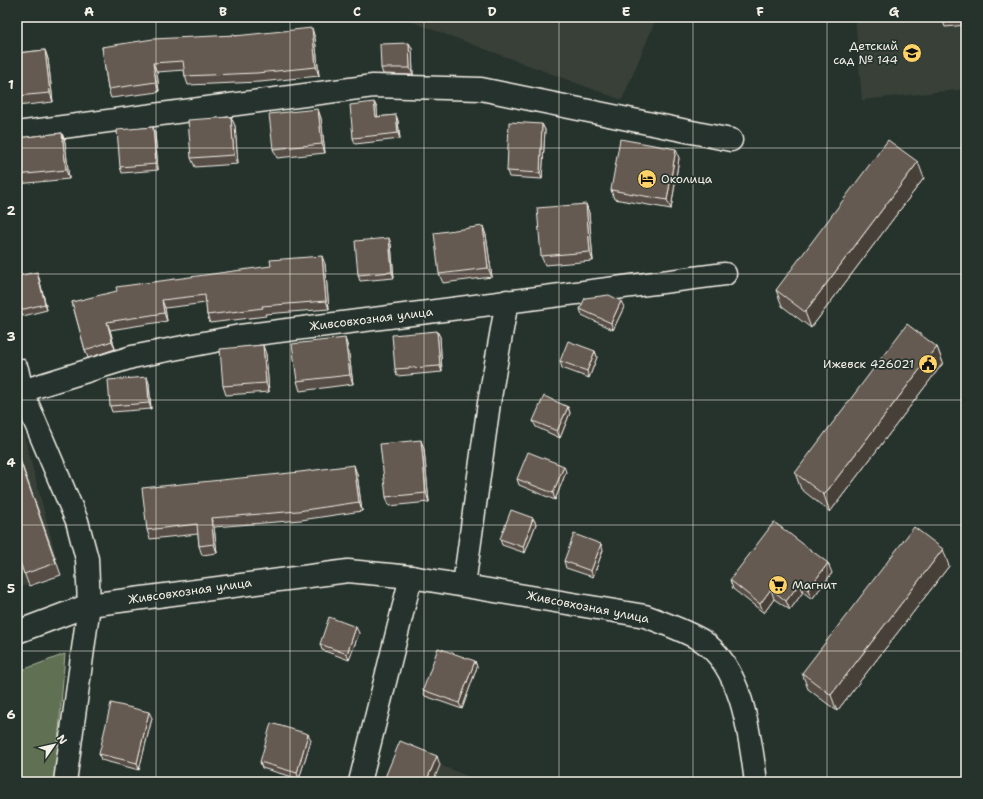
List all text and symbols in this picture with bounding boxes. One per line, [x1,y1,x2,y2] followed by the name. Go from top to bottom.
[84,3,94,20] text: A
[219,3,227,20] text: B
[353,3,361,20] text: C
[487,3,497,20] text: D
[622,3,631,20] text: E
[756,3,764,20] text: F
[889,3,900,20] text: G
[833,38,898,68] place label: Детский сад № 144
[901,42,923,64] school or university icon: Детский сад № 144
[8,76,14,93] text: 1
[636,168,658,190] hotel icon: Околица
[661,171,713,187] place label: Околица
[6,202,16,219] text: 2
[308,303,434,335] street label: Живсовхозная улица
[6,328,16,345] text: 3
[917,353,939,375] public building icon: Ижевск 426021
[823,356,914,372] place label: Ижевск 426021
[6,454,16,471] text: 4
[127,574,253,608] street label: Живсовхозная улица
[767,574,789,596] supermarket icon: Магнит
[792,577,838,593] place label: Магнит
[7,580,15,597] text: 5
[525,587,651,627] street label: Живсовхозная улица
[6,706,16,723] text: 6
[34,725,74,765] north arrow
[53,732,71,748] text: N

